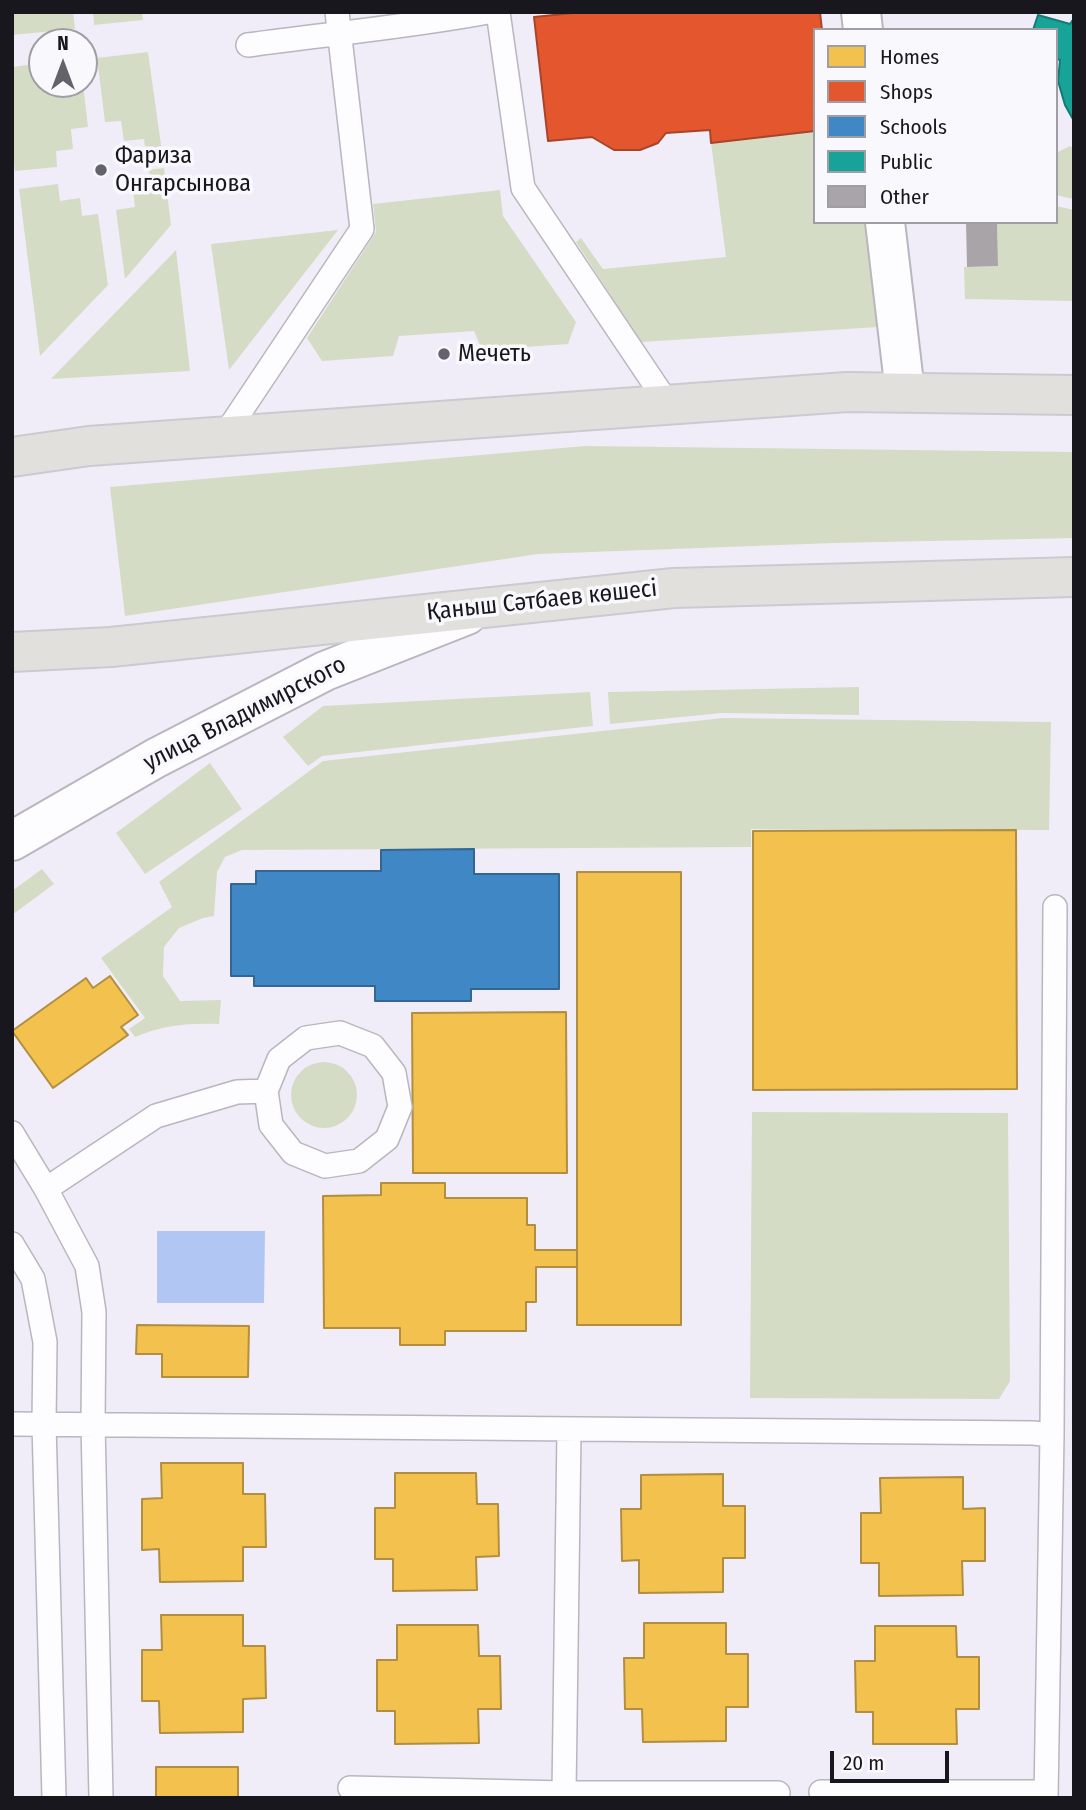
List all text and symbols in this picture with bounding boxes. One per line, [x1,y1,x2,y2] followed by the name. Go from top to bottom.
[28,28,98,98] north arrow
[813,28,1058,224] legend
[57,32,69,55] text: N
[880,44,939,70] text: Homes
[880,79,933,105] text: Shops
[880,114,947,140] text: Schools
[115,142,251,198] place label: Фариза Онгарсынова
[880,149,932,175] text: Public
[93,162,109,178] marker: Фариза Онгарсынова
[880,184,929,210] text: Other
[458,340,531,368] place label: Мечеть
[436,346,452,362] marker: Мечеть
[425,575,659,627] street label: Қаныш Сәтбаев көшесі
[139,650,351,778] street label: улица Владимирского
[834,1736,953,1780] scale bar
[843,1750,884,1776] text: 20 m

